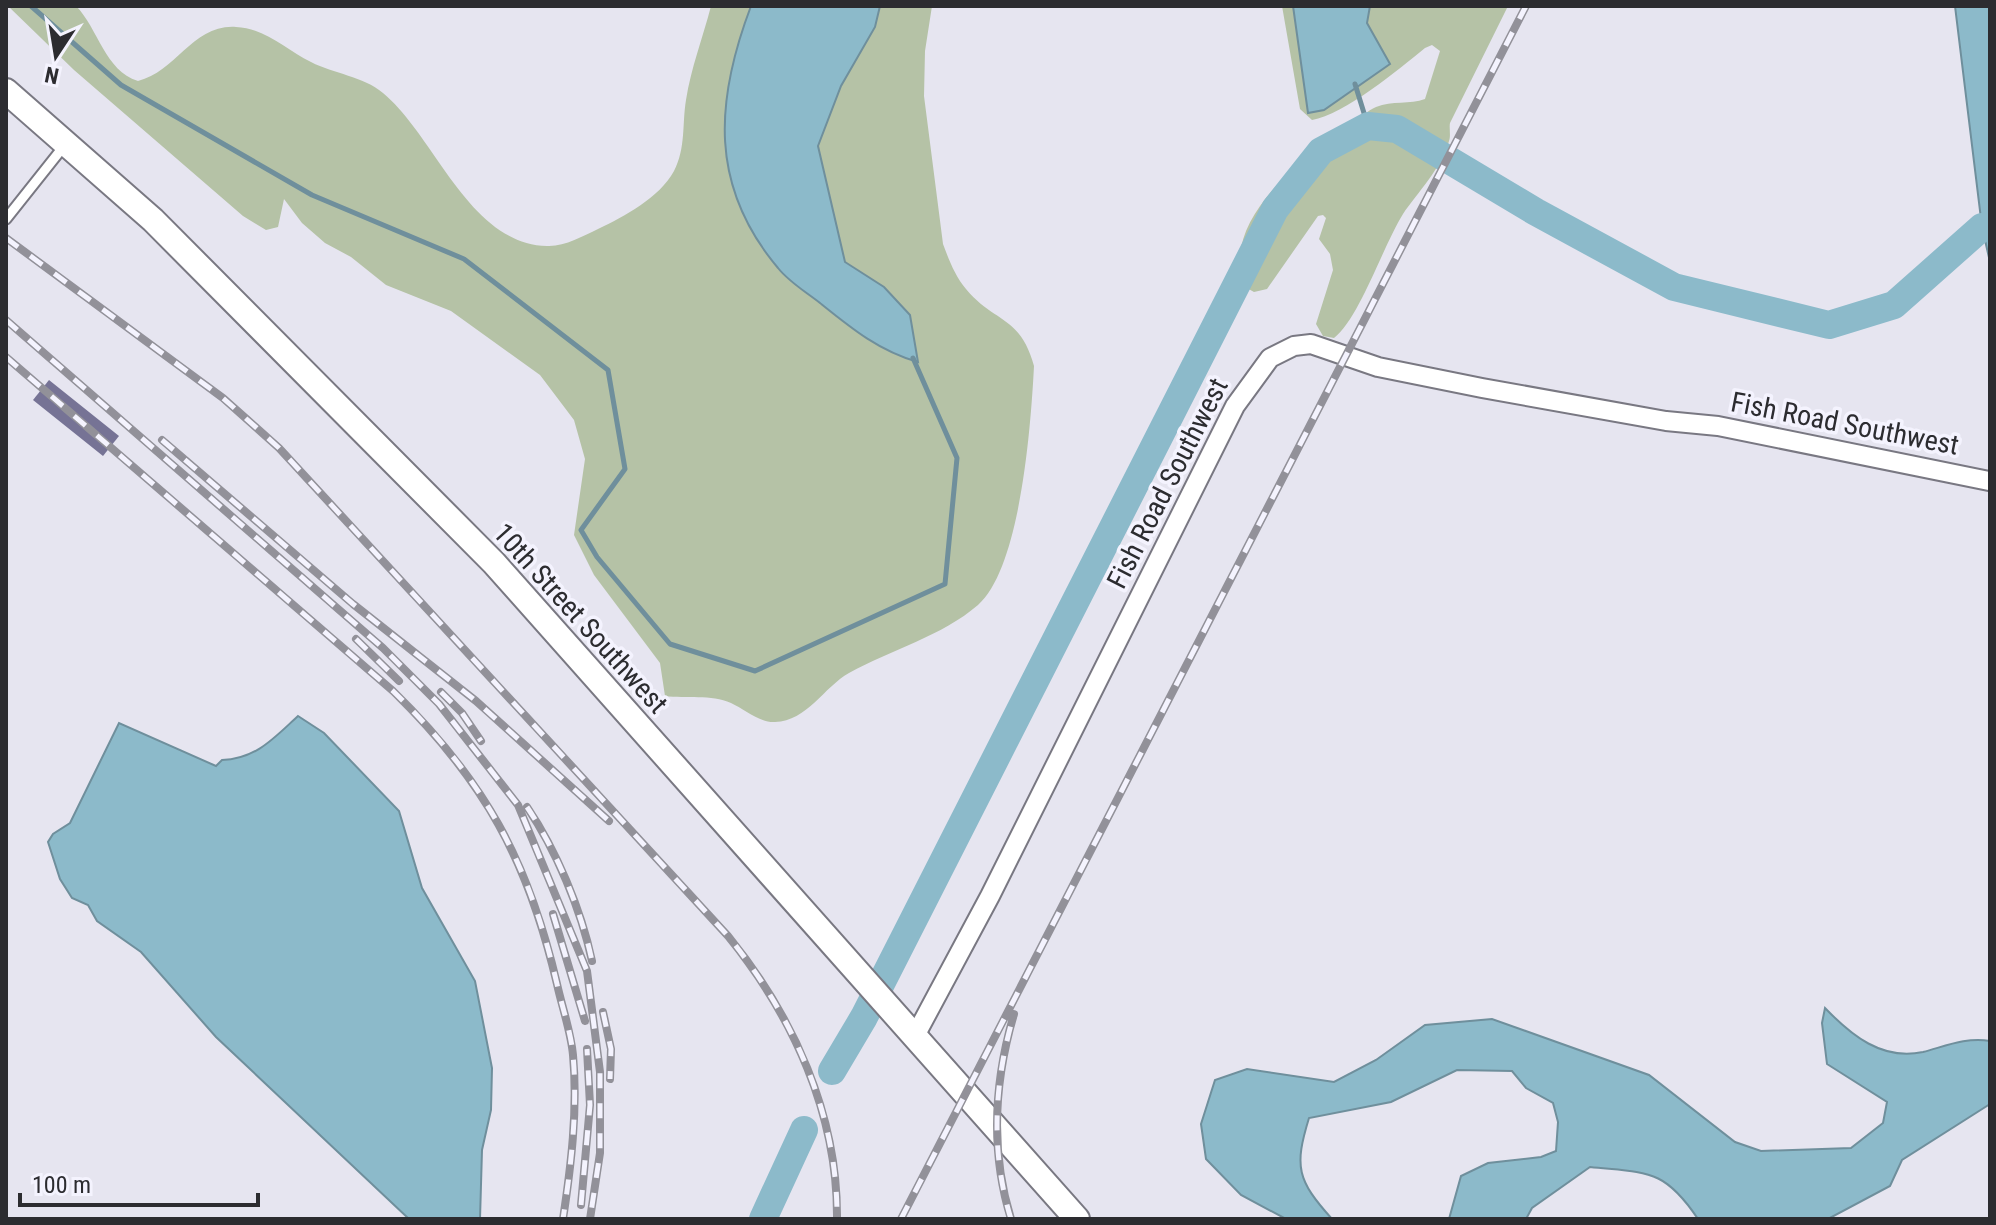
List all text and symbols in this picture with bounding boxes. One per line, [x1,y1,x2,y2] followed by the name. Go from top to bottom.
[16,16,96,96] north arrow
[43,61,61,89] text: N
[1100,373,1235,594] street label: Fish Road Southwest
[1728,385,1962,462] street label: Fish Road Southwest
[487,517,675,720] street label: 10th Street Southwest
[20,1157,258,1207] scale bar
[32,1171,91,1199] text: 100 m

